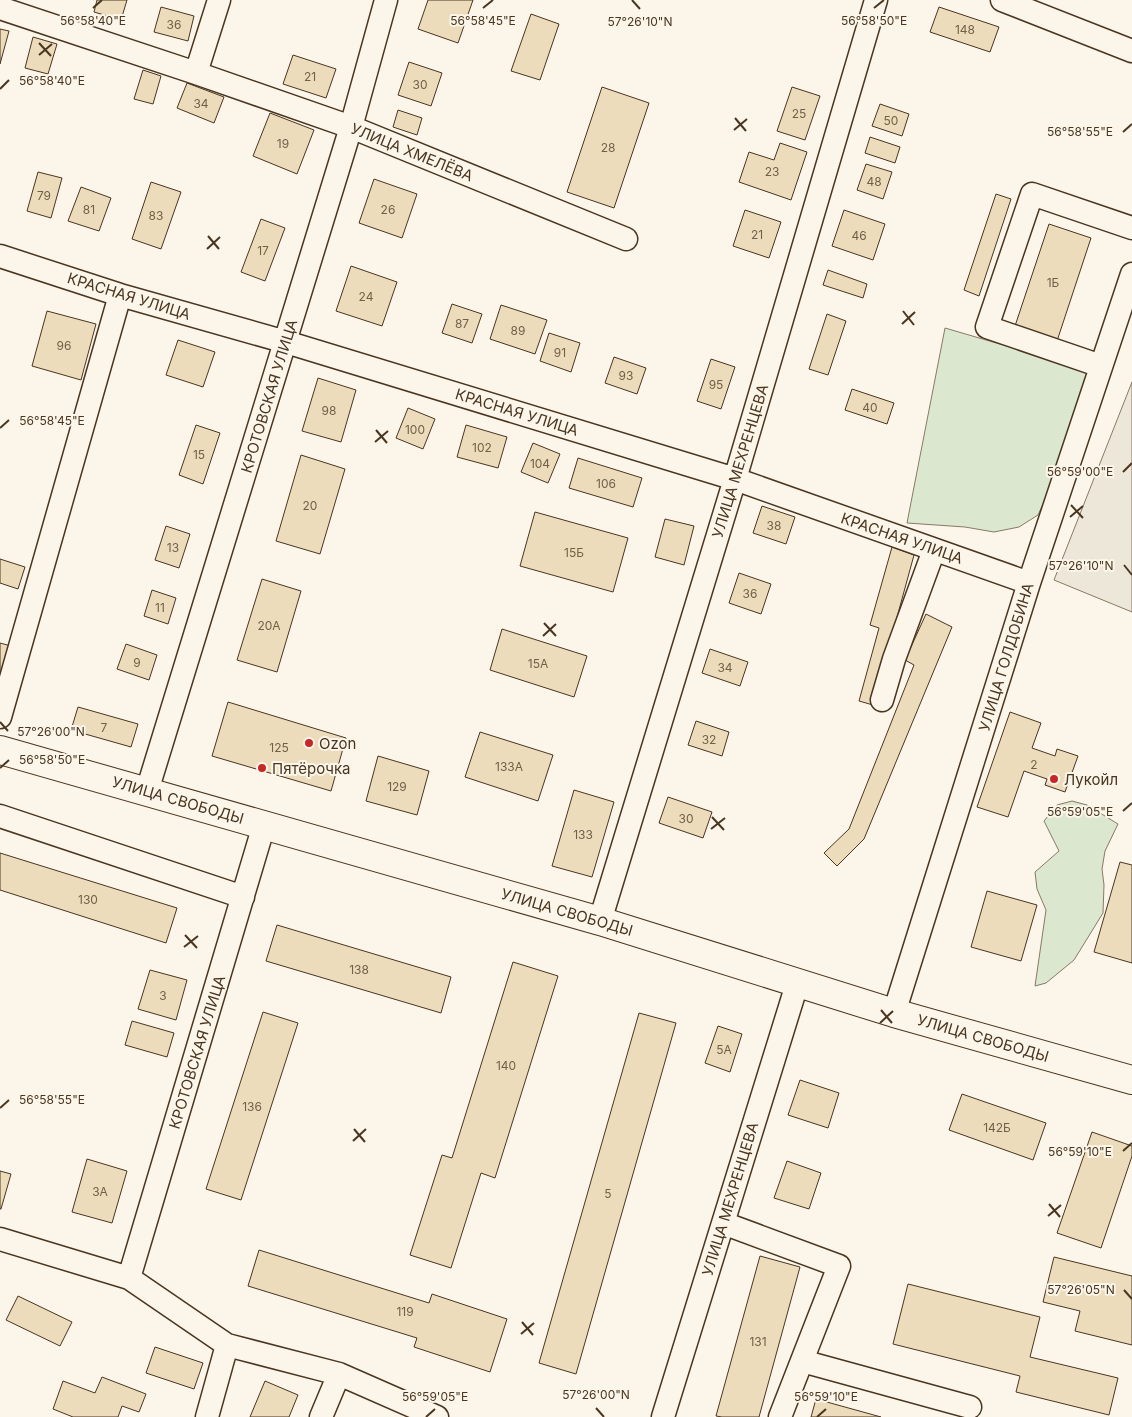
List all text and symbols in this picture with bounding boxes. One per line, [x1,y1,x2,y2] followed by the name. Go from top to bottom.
[60,13,126,28] text: 56°58'40"E
[450,13,516,28] text: 56°58'45"E
[841,13,907,28] text: 56°58'50"E
[608,14,673,29] text: 57°26'10"N
[167,17,181,32] house number: 36
[955,22,975,37] house number: 148
[304,69,316,84] house number: 21
[19,73,85,88] text: 56°58'40"E
[413,77,427,92] house number: 30
[193,96,209,111] house number: 34
[792,106,806,121] house number: 25
[884,113,898,128] house number: 50
[348,119,476,185] street label: УЛИЦА ХМЕЛЁВА
[1047,124,1113,139] text: 56°58'55"E
[277,136,289,151] house number: 19
[601,140,615,155] house number: 28
[765,164,779,179] house number: 23
[866,174,882,189] house number: 48
[37,188,51,203] house number: 79
[83,202,95,217] house number: 81
[381,202,395,217] house number: 26
[149,208,163,223] house number: 83
[751,227,763,242] house number: 21
[851,228,867,243] house number: 46
[257,243,269,258] house number: 17
[65,268,193,324] street label: КРАСНАЯ УЛИЦА
[1047,275,1060,290] house number: 1Б
[359,289,374,304] house number: 24
[455,316,469,331] house number: 87
[237,317,301,475] street label: КРОТОВСКАЯ УЛИЦА
[511,323,525,338] house number: 89
[57,338,71,353] house number: 96
[554,345,566,360] house number: 91
[619,368,633,383] house number: 93
[709,377,723,392] house number: 95
[708,382,772,540] street label: УЛИЦА МЕХРЕНЦЕВА
[453,384,581,440] street label: КРАСНАЯ УЛИЦА
[862,400,878,415] house number: 40
[322,403,336,418] house number: 98
[19,413,85,428] text: 56°58'45"E
[405,422,425,437] house number: 100
[472,440,492,455] house number: 102
[193,447,205,462] house number: 15
[530,456,550,471] house number: 104
[1047,464,1113,479] text: 56°59'00"E
[596,476,616,491] house number: 106
[303,498,317,513] house number: 20
[838,508,966,568] street label: КРАСНАЯ УЛИЦА
[767,518,781,533] house number: 38
[167,540,179,555] house number: 13
[564,545,584,560] house number: 15Б
[1049,558,1114,573] text: 57°26'10"N
[974,580,1038,734] street label: УЛИЦА ГОЛДОБИНА
[743,586,757,601] house number: 36
[155,600,165,615] house number: 11
[257,618,281,633] house number: 20А
[133,655,141,670] house number: 9
[528,656,548,671] house number: 15А
[717,660,733,675] house number: 34
[101,720,108,735] house number: 7
[17,724,85,739] text: 57°26'00"N
[702,732,716,747] house number: 32
[319,734,356,753] place label: Ozon
[303,737,315,749] marker: Ozon
[269,740,289,755] house number: 125
[19,752,85,767] text: 56°58'50"E
[1030,757,1038,772] house number: 2
[272,759,351,778] place label: Пятёрочка
[495,759,523,774] house number: 133А
[256,762,268,774] marker: Пятёрочка
[1064,770,1118,789] place label: Лукойл
[110,772,246,828] street label: УЛИЦА СВОБОДЫ
[1048,773,1060,785] marker: Лукойл
[387,779,407,794] house number: 129
[1047,804,1113,819] text: 56°59'05"E
[679,811,693,826] house number: 30
[573,827,593,842] house number: 133
[499,884,635,940] street label: УЛИЦА СВОБОДЫ
[78,892,98,907] house number: 130
[349,962,369,977] house number: 138
[165,973,229,1131] street label: КРОТОВСКАЯ УЛИЦА
[159,988,167,1003] house number: 3
[915,1010,1051,1066] street label: УЛИЦА СВОБОДЫ
[716,1042,732,1057] house number: 5А
[496,1058,516,1073] house number: 140
[19,1092,85,1107] text: 56°58'55"E
[242,1099,262,1114] house number: 136
[698,1120,762,1278] street label: УЛИЦА МЕХРЕНЦЕВА
[983,1120,1011,1135] house number: 142Б
[1048,1144,1112,1159] text: 56°59'10"E
[92,1184,108,1199] house number: 3А
[604,1186,612,1201] house number: 5
[1047,1282,1115,1297] text: 57°26'05"N
[396,1304,414,1319] house number: 119
[749,1334,767,1349] house number: 131
[562,1387,630,1402] text: 57°26'00"N
[402,1389,468,1404] text: 56°59'05"E
[794,1389,858,1404] text: 56°59'10"E

